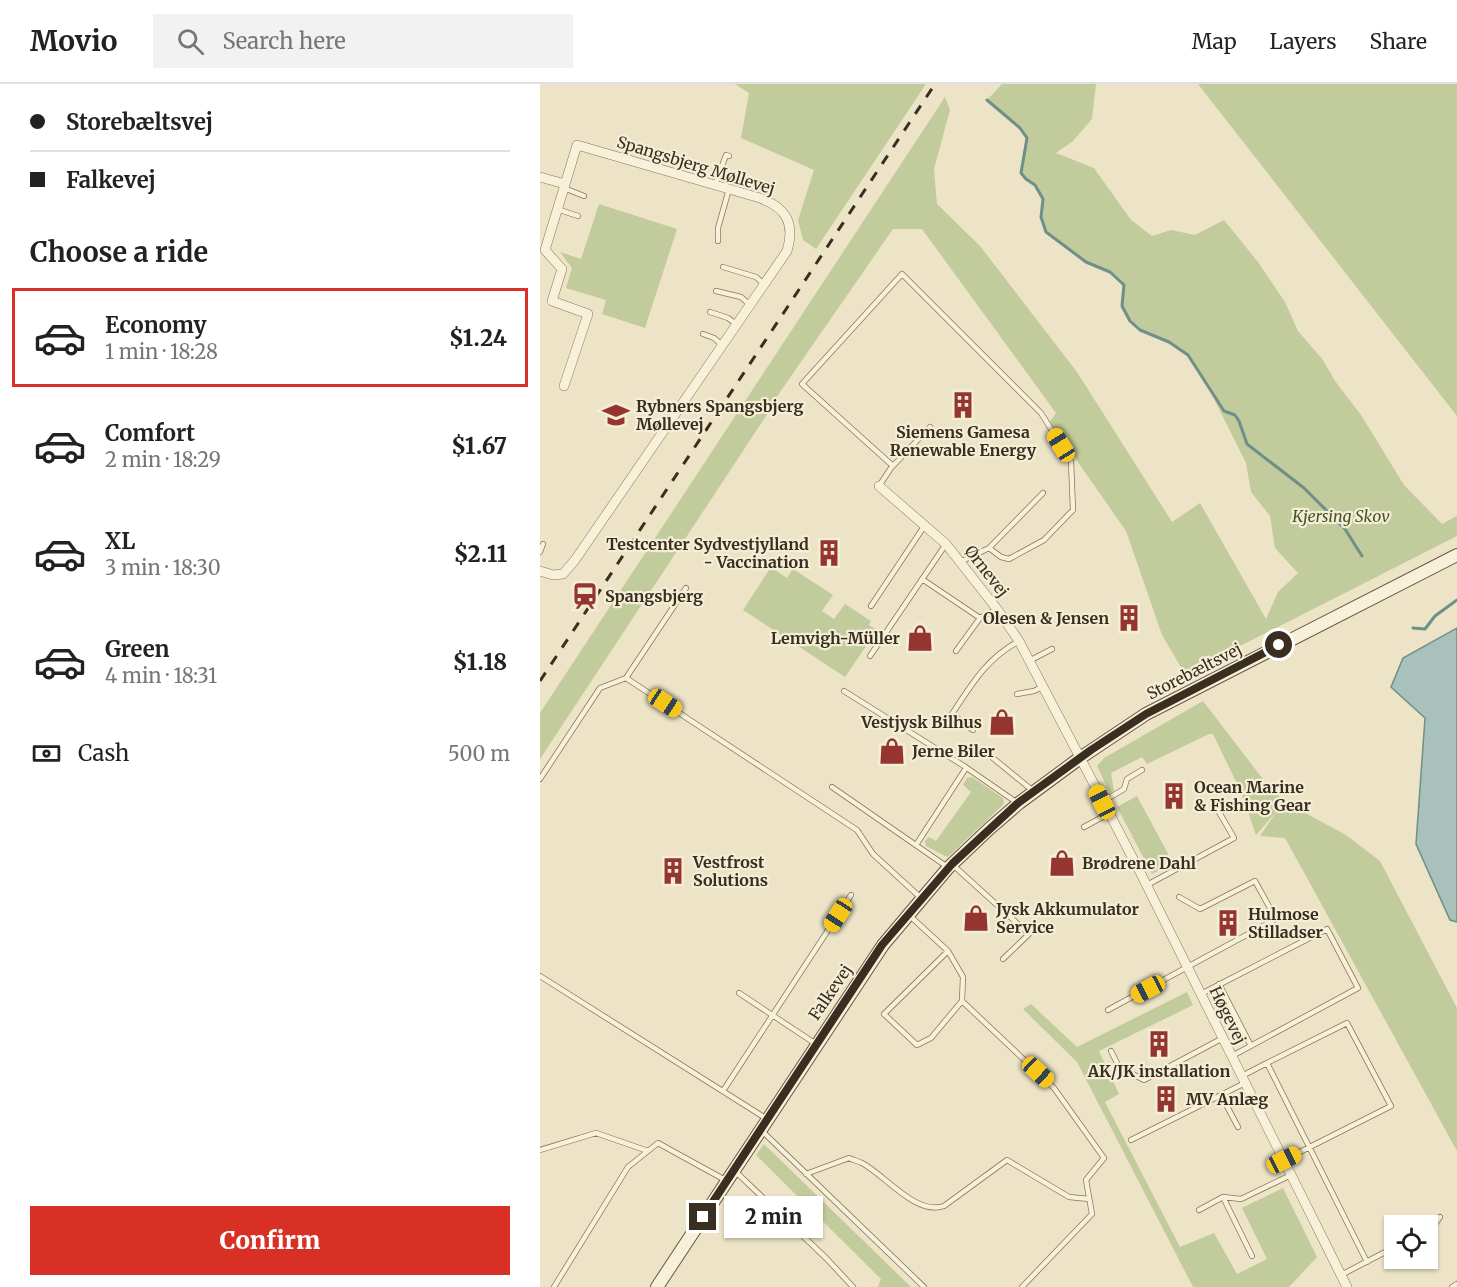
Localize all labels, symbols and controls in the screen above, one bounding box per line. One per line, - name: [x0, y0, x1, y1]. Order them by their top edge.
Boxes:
- search box: [153, 14, 573, 68]
- text: Movio: [30, 23, 117, 59]
- icon: search: [174, 25, 207, 58]
- text: Search here: [222, 27, 346, 55]
- text: Map: [1192, 28, 1237, 55]
- text: Layers: [1270, 28, 1337, 55]
- text: Share: [1370, 28, 1427, 55]
- text: Storebæltsvej: [66, 108, 213, 136]
- street label: Spangsbjerg Møllevej: [614, 131, 778, 199]
- text: Falkevej: [66, 166, 156, 194]
- text: Choose a ride: [30, 235, 208, 269]
- icon: car: [33, 311, 87, 365]
- text: Economy: [105, 311, 206, 339]
- text: $1.24: [449, 324, 507, 352]
- text: 1 min · 18:28: [105, 339, 218, 364]
- building icon: Siemens Gamesa Renewable Energy: [948, 390, 978, 420]
- place label: Rybners Spangsbjerg Møllevej: [636, 396, 803, 434]
- school or university icon: Rybners Spangsbjerg Møllevej: [601, 400, 631, 430]
- icon: car: [33, 419, 87, 473]
- text: Comfort: [105, 419, 195, 447]
- place label: Siemens Gamesa Renewable Energy: [890, 422, 1037, 460]
- car: [1044, 425, 1078, 465]
- text: $1.67: [451, 432, 507, 460]
- text: 2 min · 18:29: [105, 447, 221, 472]
- park label: Kjersing Skov: [1291, 506, 1390, 526]
- icon: car: [33, 527, 87, 581]
- text: XL: [105, 527, 135, 555]
- place label: Testcenter Sydvestjylland - Vaccination: [606, 534, 809, 572]
- building icon: Testcenter Sydvestjylland - Vaccination: [814, 538, 844, 568]
- text: $2.11: [454, 540, 507, 568]
- street label: Ørnevej: [961, 541, 1013, 601]
- text: 3 min · 18:30: [105, 555, 221, 580]
- station icon: Spangsbjerg: [570, 581, 600, 611]
- place label: Spangsbjerg: [605, 586, 703, 606]
- building icon: Olesen & Jensen: [1114, 603, 1144, 633]
- place label: Olesen & Jensen: [983, 608, 1109, 628]
- shop icon: Lemvigh-Müller: [905, 623, 935, 653]
- place label: Lemvigh-Müller: [771, 628, 901, 648]
- route start: [1265, 631, 1292, 658]
- icon: car: [33, 635, 87, 689]
- text: Green: [105, 635, 169, 663]
- street label: Storebæltsvej: [1143, 638, 1245, 704]
- text: $1.18: [453, 648, 507, 676]
- text: 4 min · 18:31: [105, 663, 217, 688]
- car: [645, 686, 685, 720]
- shop icon: Vestjysk Bilhus: [987, 707, 1017, 737]
- place label: Vestjysk Bilhus: [860, 712, 982, 732]
- shop icon: Jerne Biler: [877, 736, 907, 766]
- icon: cash: [30, 737, 63, 770]
- text: Cash: [78, 739, 129, 767]
- text: 500 m: [448, 741, 510, 766]
- place label: Jerne Biler: [911, 741, 996, 761]
- place label: Ocean Marine & Fishing Gear: [1194, 777, 1311, 815]
- building icon: Ocean Marine & Fishing Gear: [1159, 781, 1189, 811]
- car: [1086, 782, 1118, 822]
- shop icon: Brødrene Dahl: [1047, 848, 1077, 878]
- place label: Vestfrost Solutions: [692, 852, 768, 890]
- place label: Brødrene Dahl: [1082, 853, 1196, 873]
- building icon: Vestfrost Solutions: [658, 856, 688, 886]
- car: [821, 895, 855, 935]
- place label: Jysk Akkumulator Service: [995, 899, 1139, 937]
- shop icon: Jysk Akkumulator Service: [961, 903, 991, 933]
- place label: Hulmose Stilladser: [1248, 904, 1324, 942]
- building icon: Hulmose Stilladser: [1213, 908, 1243, 938]
- street label: Falkevej: [804, 960, 856, 1024]
- car: [1128, 973, 1168, 1005]
- street label: Høgevej: [1205, 983, 1251, 1047]
- building icon: AK/JK installation: [1144, 1029, 1174, 1059]
- car: [1019, 1053, 1057, 1091]
- place label: AK/JK installation: [1087, 1061, 1230, 1081]
- building icon: MV Anlæg: [1151, 1084, 1181, 1114]
- place label: MV Anlæg: [1186, 1089, 1268, 1109]
- car: [1264, 1144, 1304, 1176]
- callout: 2 min: [724, 1196, 823, 1238]
- route end: [689, 1203, 716, 1230]
- text: 2 min: [745, 1204, 802, 1229]
- button: Confirm: [30, 1206, 510, 1275]
- map controls: [1384, 1215, 1438, 1269]
- button: locate: [1384, 1215, 1438, 1269]

